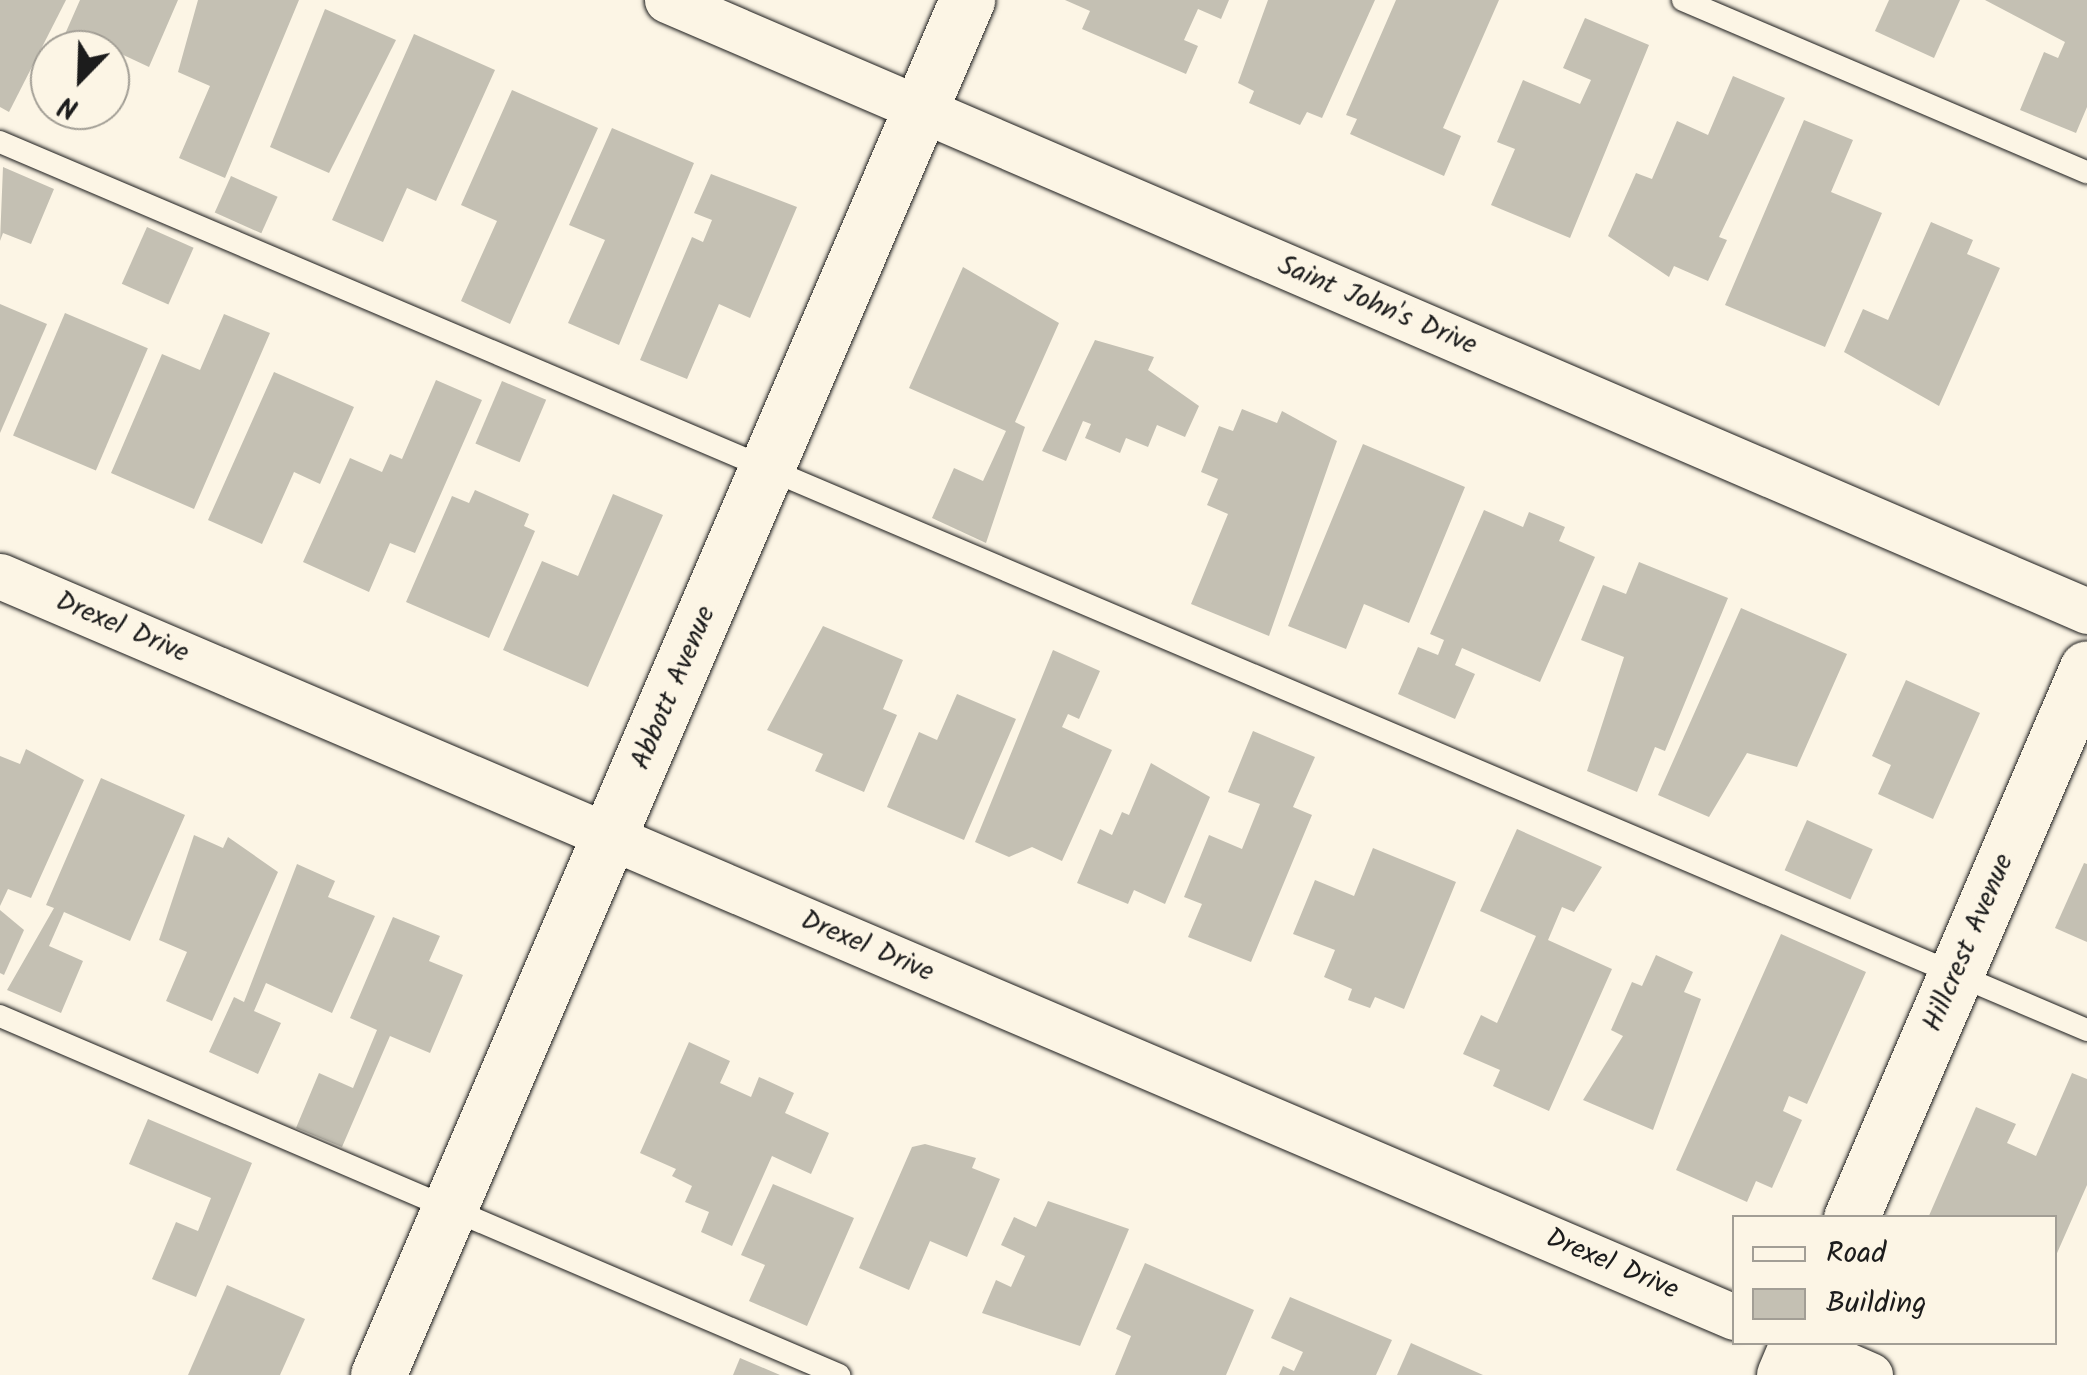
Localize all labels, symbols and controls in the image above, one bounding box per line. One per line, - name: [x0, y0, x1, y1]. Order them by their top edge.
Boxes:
- north arrow: [30, 30, 130, 130]
- text: N: [52, 82, 86, 130]
- street label: Saint John's Drive: [1272, 249, 1482, 363]
- street label: Drexel Drive: [51, 585, 193, 671]
- street label: Abbott Avenue: [624, 601, 724, 775]
- street label: Hillcrest Avenue: [1916, 849, 2022, 1037]
- street label: Drexel Drive: [796, 904, 938, 990]
- legend: [1732, 1215, 2057, 1345]
- street label: Drexel Drive: [1541, 1222, 1683, 1308]
- text: Road: [1826, 1230, 1886, 1278]
- text: Building: [1826, 1280, 1926, 1328]

